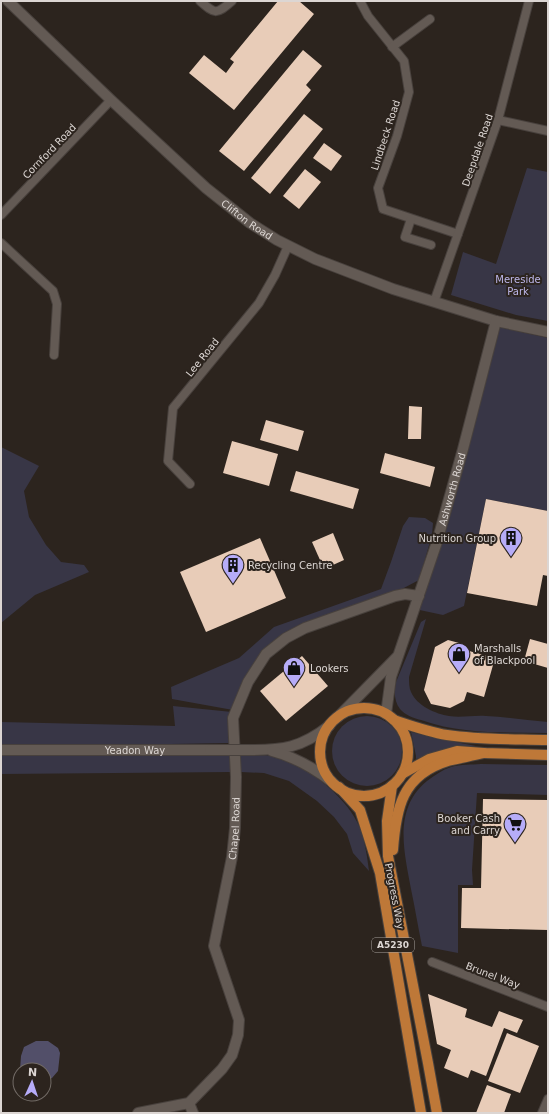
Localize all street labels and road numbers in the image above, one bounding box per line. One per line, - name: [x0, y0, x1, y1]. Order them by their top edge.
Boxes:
- street label: Lindbeck Road: [369, 99, 402, 172]
- street label: Deepdale Road: [460, 112, 495, 188]
- street label: Cornford Road: [21, 122, 78, 181]
- street label: Clifton Road: [219, 197, 274, 242]
- street label: Lee Road: [184, 336, 221, 379]
- street label: Ashworth Road: [437, 451, 468, 527]
- street label: Yeadon Way: [104, 745, 165, 756]
- street label: Chapel Road: [227, 797, 242, 861]
- street label: Progress Way: [383, 862, 406, 930]
- road number: A5230: [372, 938, 414, 952]
- street label: Brunel Way: [464, 960, 521, 991]

